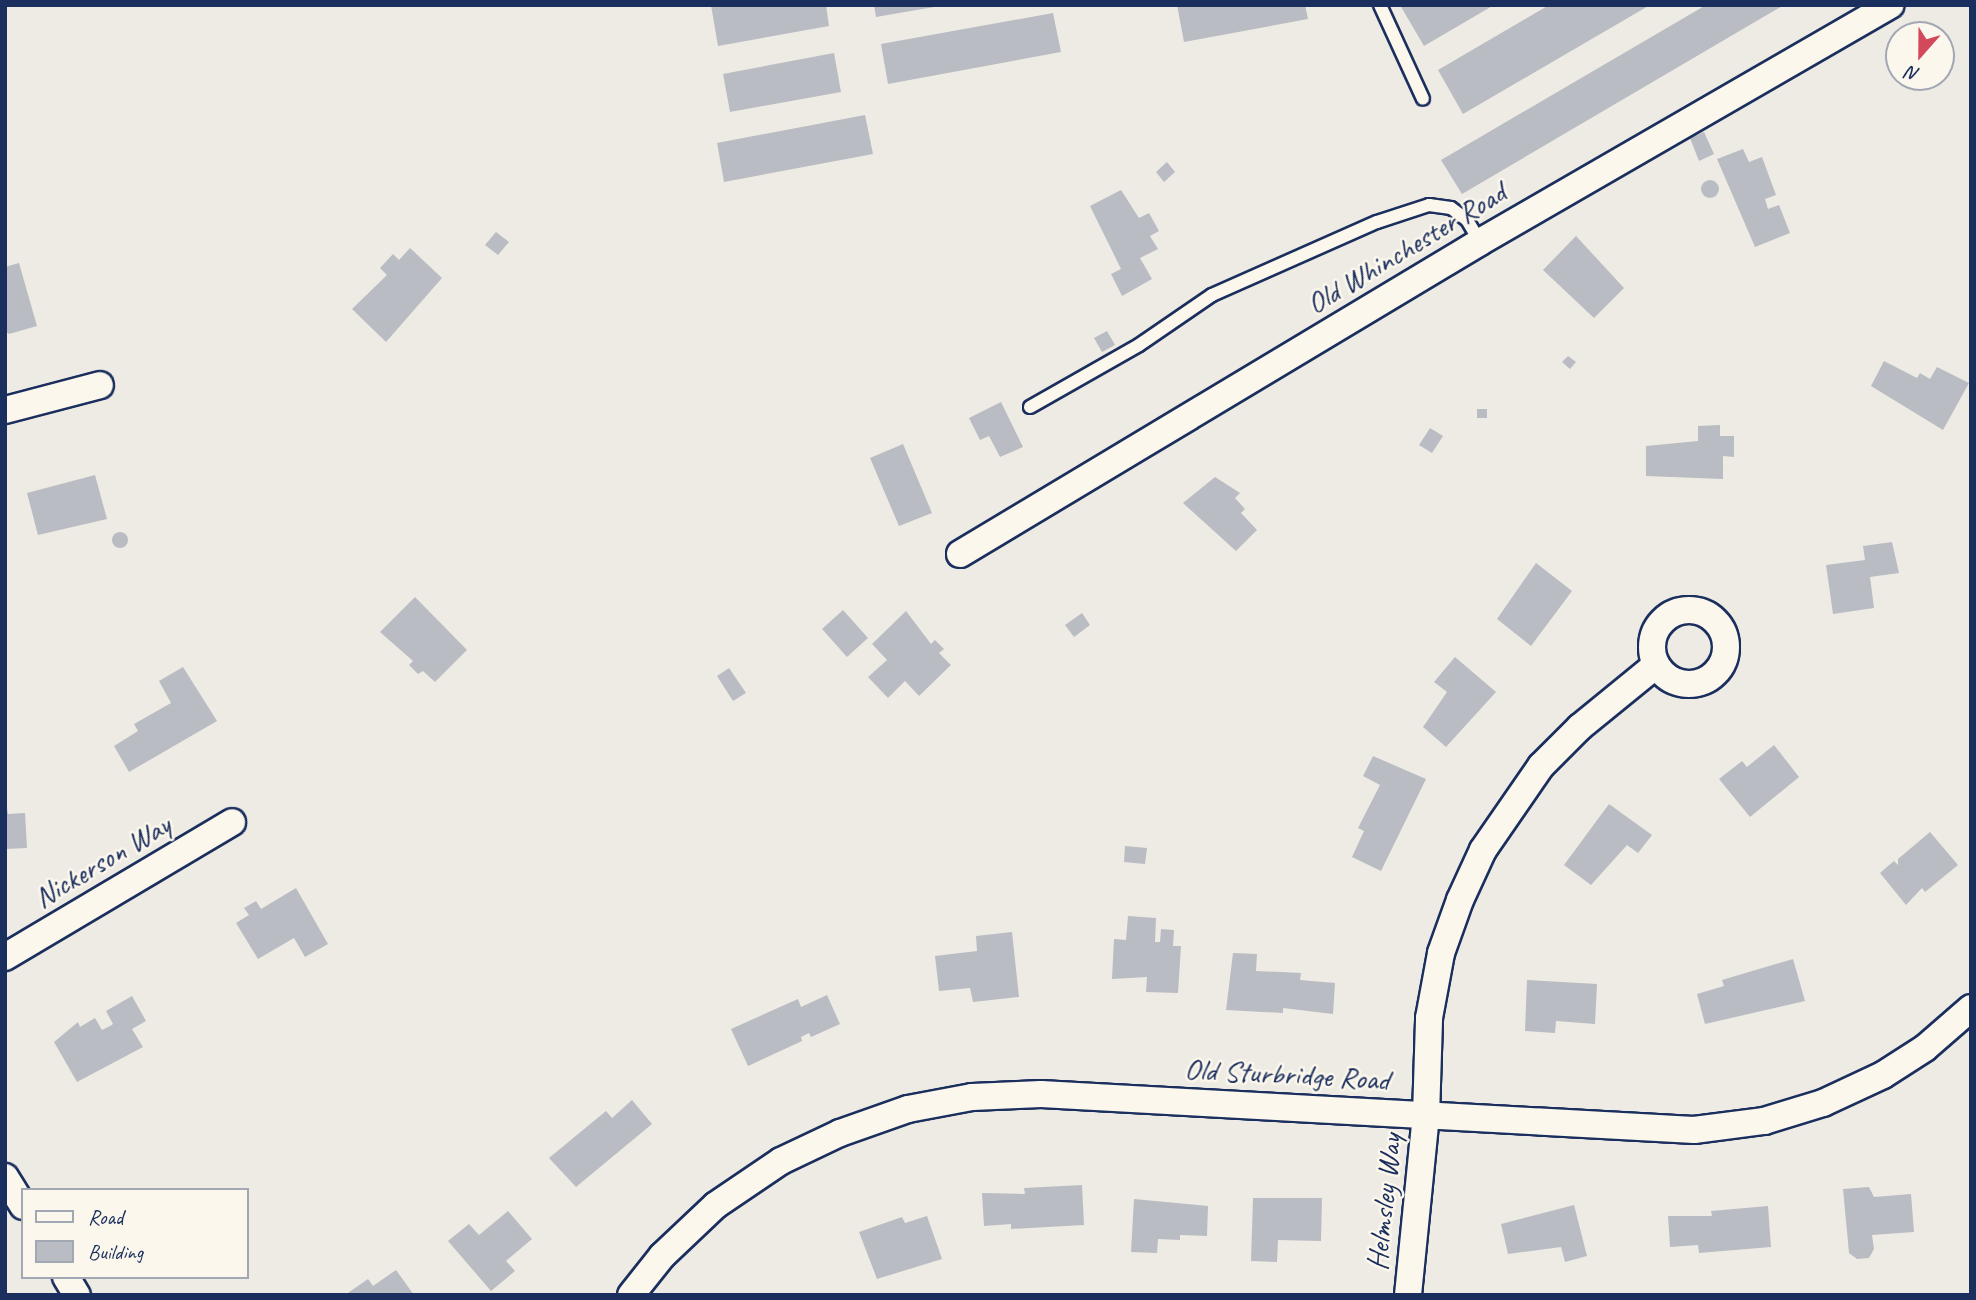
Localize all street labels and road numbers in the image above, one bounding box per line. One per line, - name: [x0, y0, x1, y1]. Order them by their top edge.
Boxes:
- street label: Old Whinchester Road: [1299, 174, 1513, 322]
- street label: Nickerson Way: [27, 806, 177, 916]
- street label: Old Sturbridge Road: [1183, 1051, 1391, 1097]
- street label: Helmsley Way: [1359, 1132, 1409, 1272]

